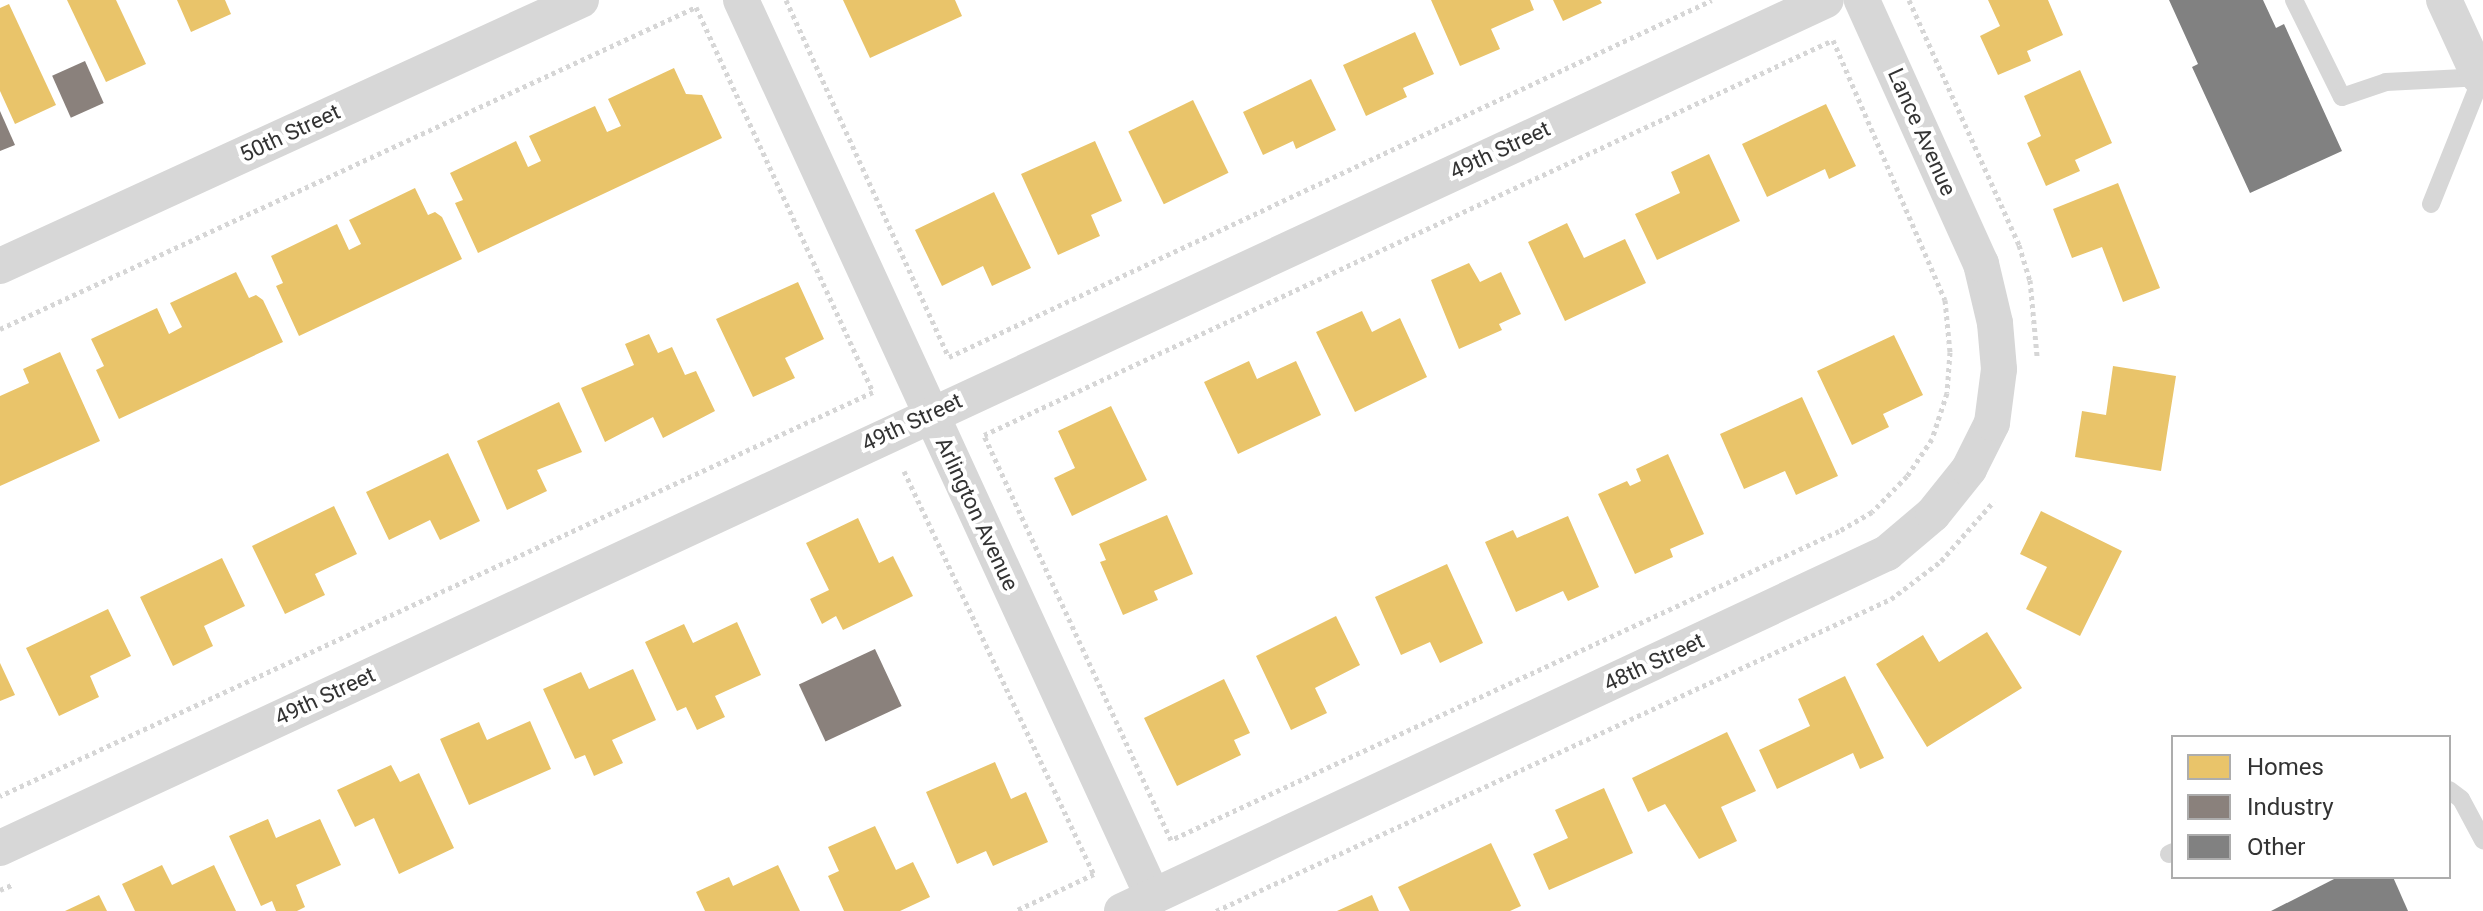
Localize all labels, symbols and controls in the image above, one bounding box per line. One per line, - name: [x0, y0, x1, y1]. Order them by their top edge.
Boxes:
- street label: Lance Avenue: [1882, 64, 1962, 200]
- street label: 50th Street: [236, 98, 344, 168]
- street label: 49th Street: [1446, 115, 1554, 185]
- street label: 49th Street: [858, 387, 966, 457]
- street label: Arlington Avenue: [930, 433, 1024, 595]
- street label: 48th Street: [1600, 627, 1708, 697]
- street label: 49th Street: [271, 661, 379, 731]
- legend: [2171, 735, 2451, 879]
- text: Homes: [2247, 753, 2324, 781]
- text: Industry: [2247, 793, 2333, 821]
- text: Other: [2247, 833, 2305, 861]

